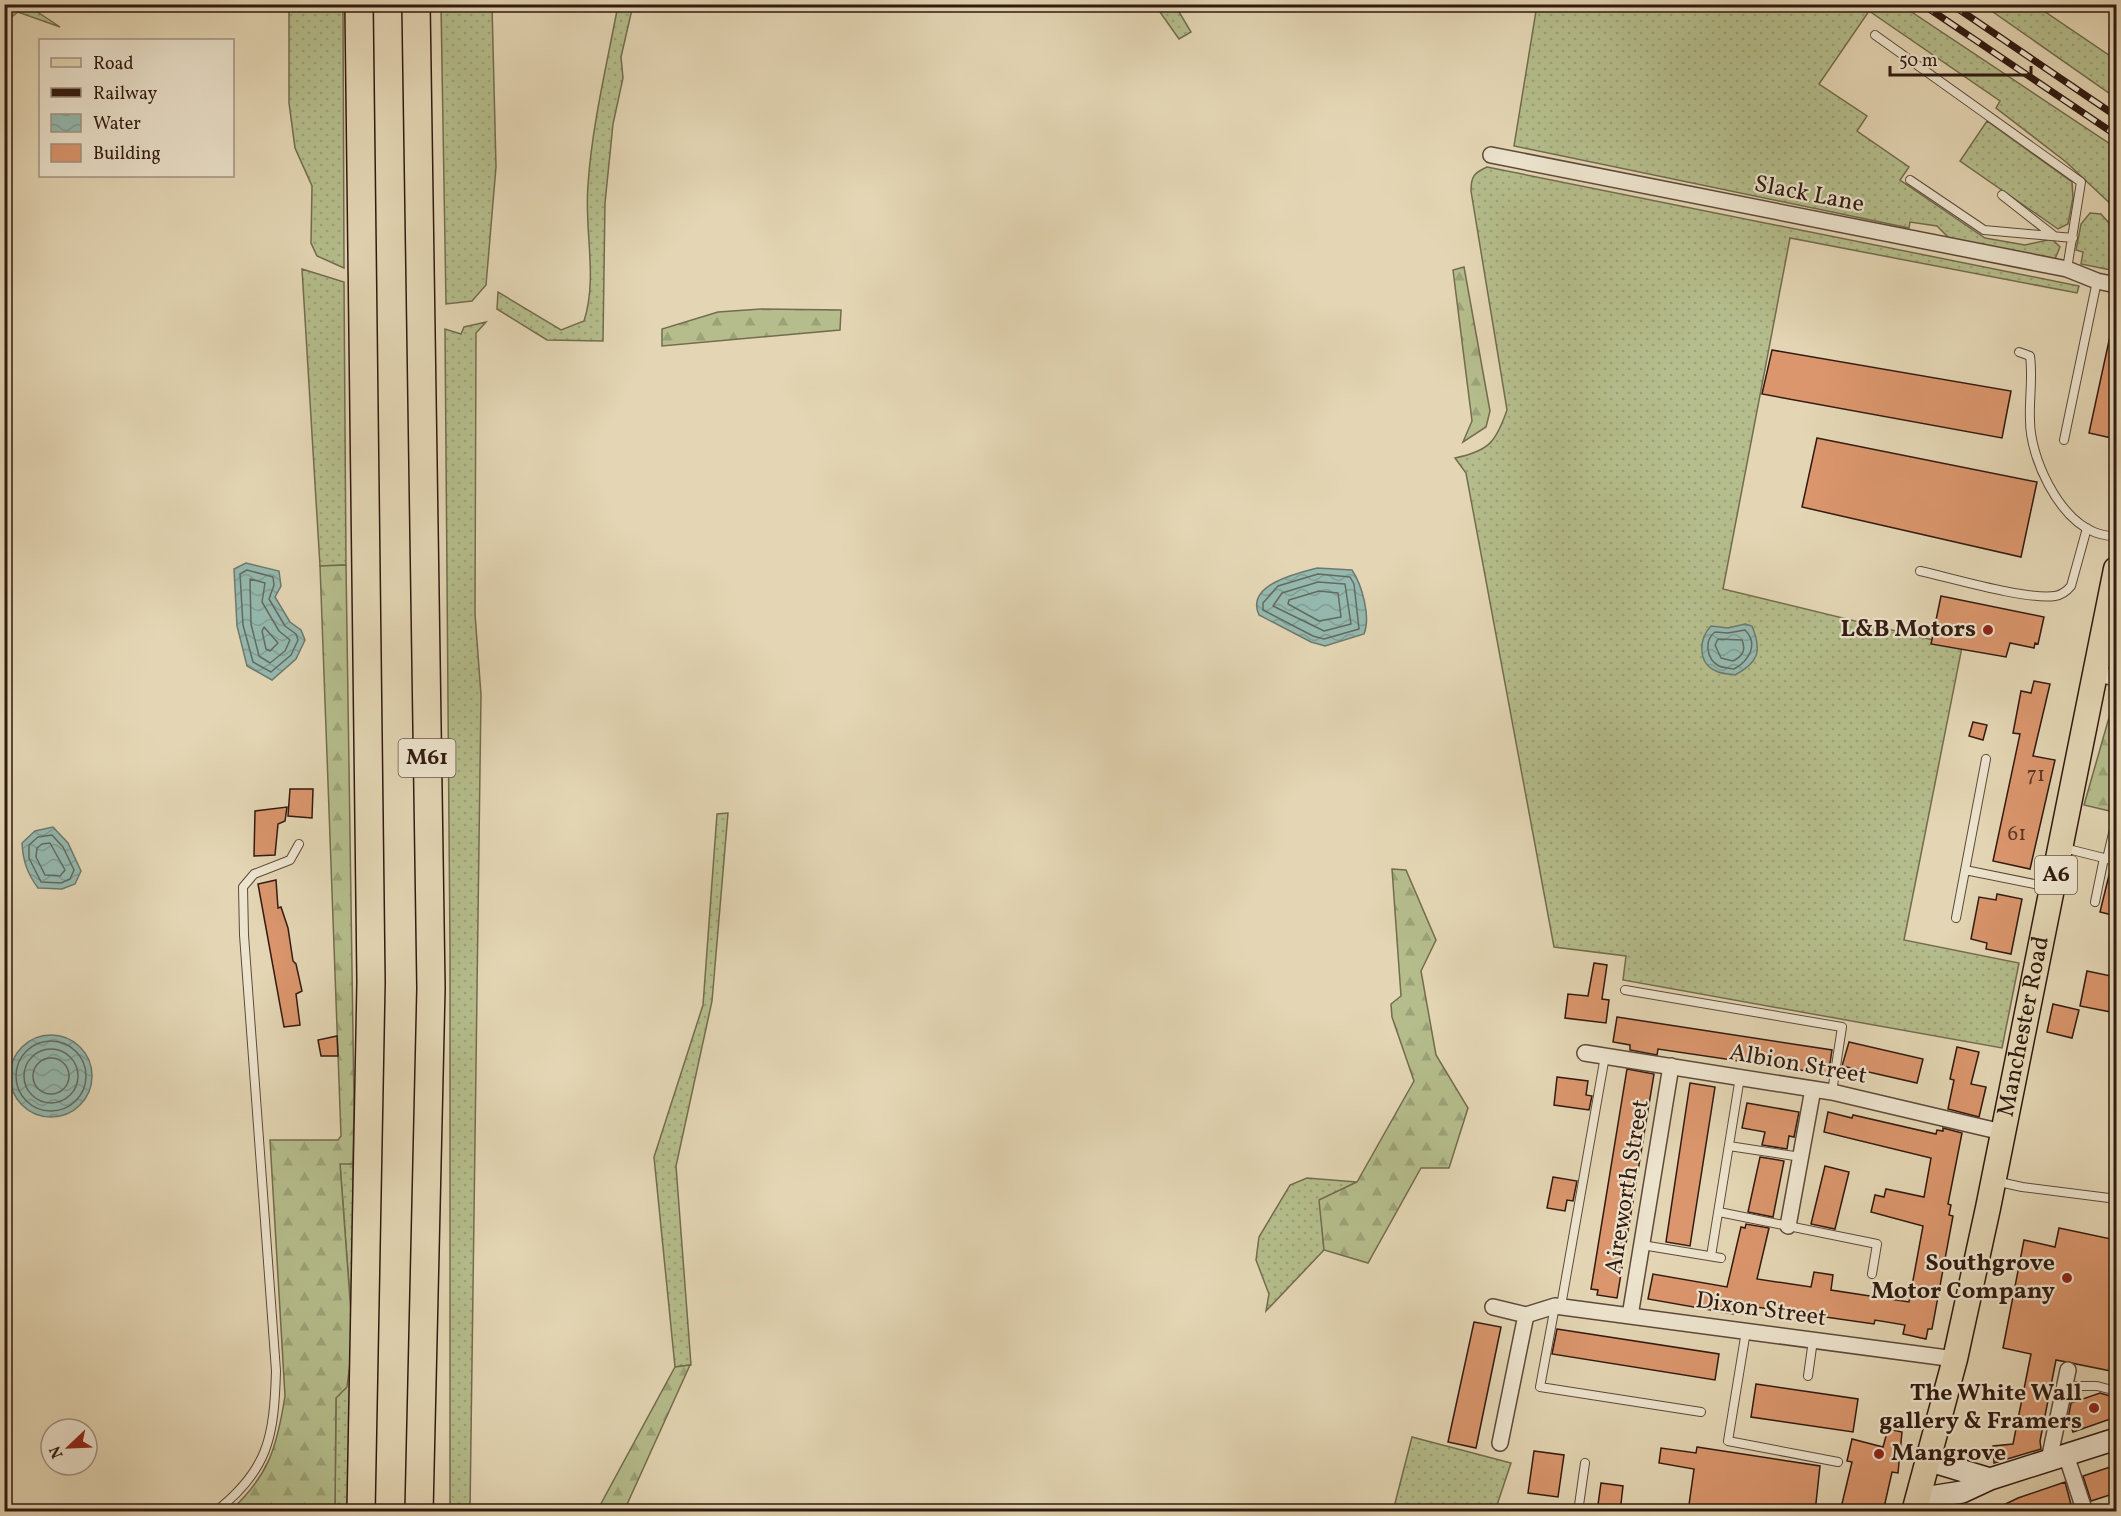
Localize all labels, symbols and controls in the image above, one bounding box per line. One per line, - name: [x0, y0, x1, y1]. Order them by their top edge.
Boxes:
- legend: [39, 39, 234, 177]
- scale bar: [1890, 39, 2031, 77]
- text: 50 m: [1899, 49, 1938, 74]
- text: Road: [93, 52, 134, 77]
- text: Railway: [93, 82, 157, 107]
- text: Water: [93, 112, 141, 137]
- text: Building: [93, 142, 161, 167]
- street label: Slack Lane: [1751, 168, 1867, 222]
- place label: L&B Motors: [1841, 613, 1976, 647]
- marker: L&B Motors: [1981, 623, 1995, 637]
- road number: M61: [398, 739, 456, 777]
- house number: 71: [2027, 761, 2045, 790]
- house number: 61: [2008, 820, 2026, 849]
- road number: A6: [2035, 856, 2077, 894]
- street label: Manchester Road: [1990, 933, 2059, 1120]
- street label: Albion Street: [1726, 1036, 1870, 1094]
- street label: Aireworth Street: [1597, 1097, 1659, 1277]
- place label: Southgrove Motor Company: [1871, 1247, 2056, 1309]
- marker: Southgrove Motor Company: [2060, 1271, 2074, 1285]
- street label: Dixon Street: [1693, 1284, 1829, 1336]
- place label: The White Wall gallery & Framers: [1879, 1377, 2082, 1439]
- marker: The White Wall gallery & Framers: [2087, 1401, 2101, 1415]
- north arrow: [39, 1417, 99, 1477]
- place label: Mangrove: [1891, 1437, 2006, 1471]
- text: N: [44, 1442, 69, 1462]
- marker: Mangrove: [1872, 1447, 1886, 1461]

